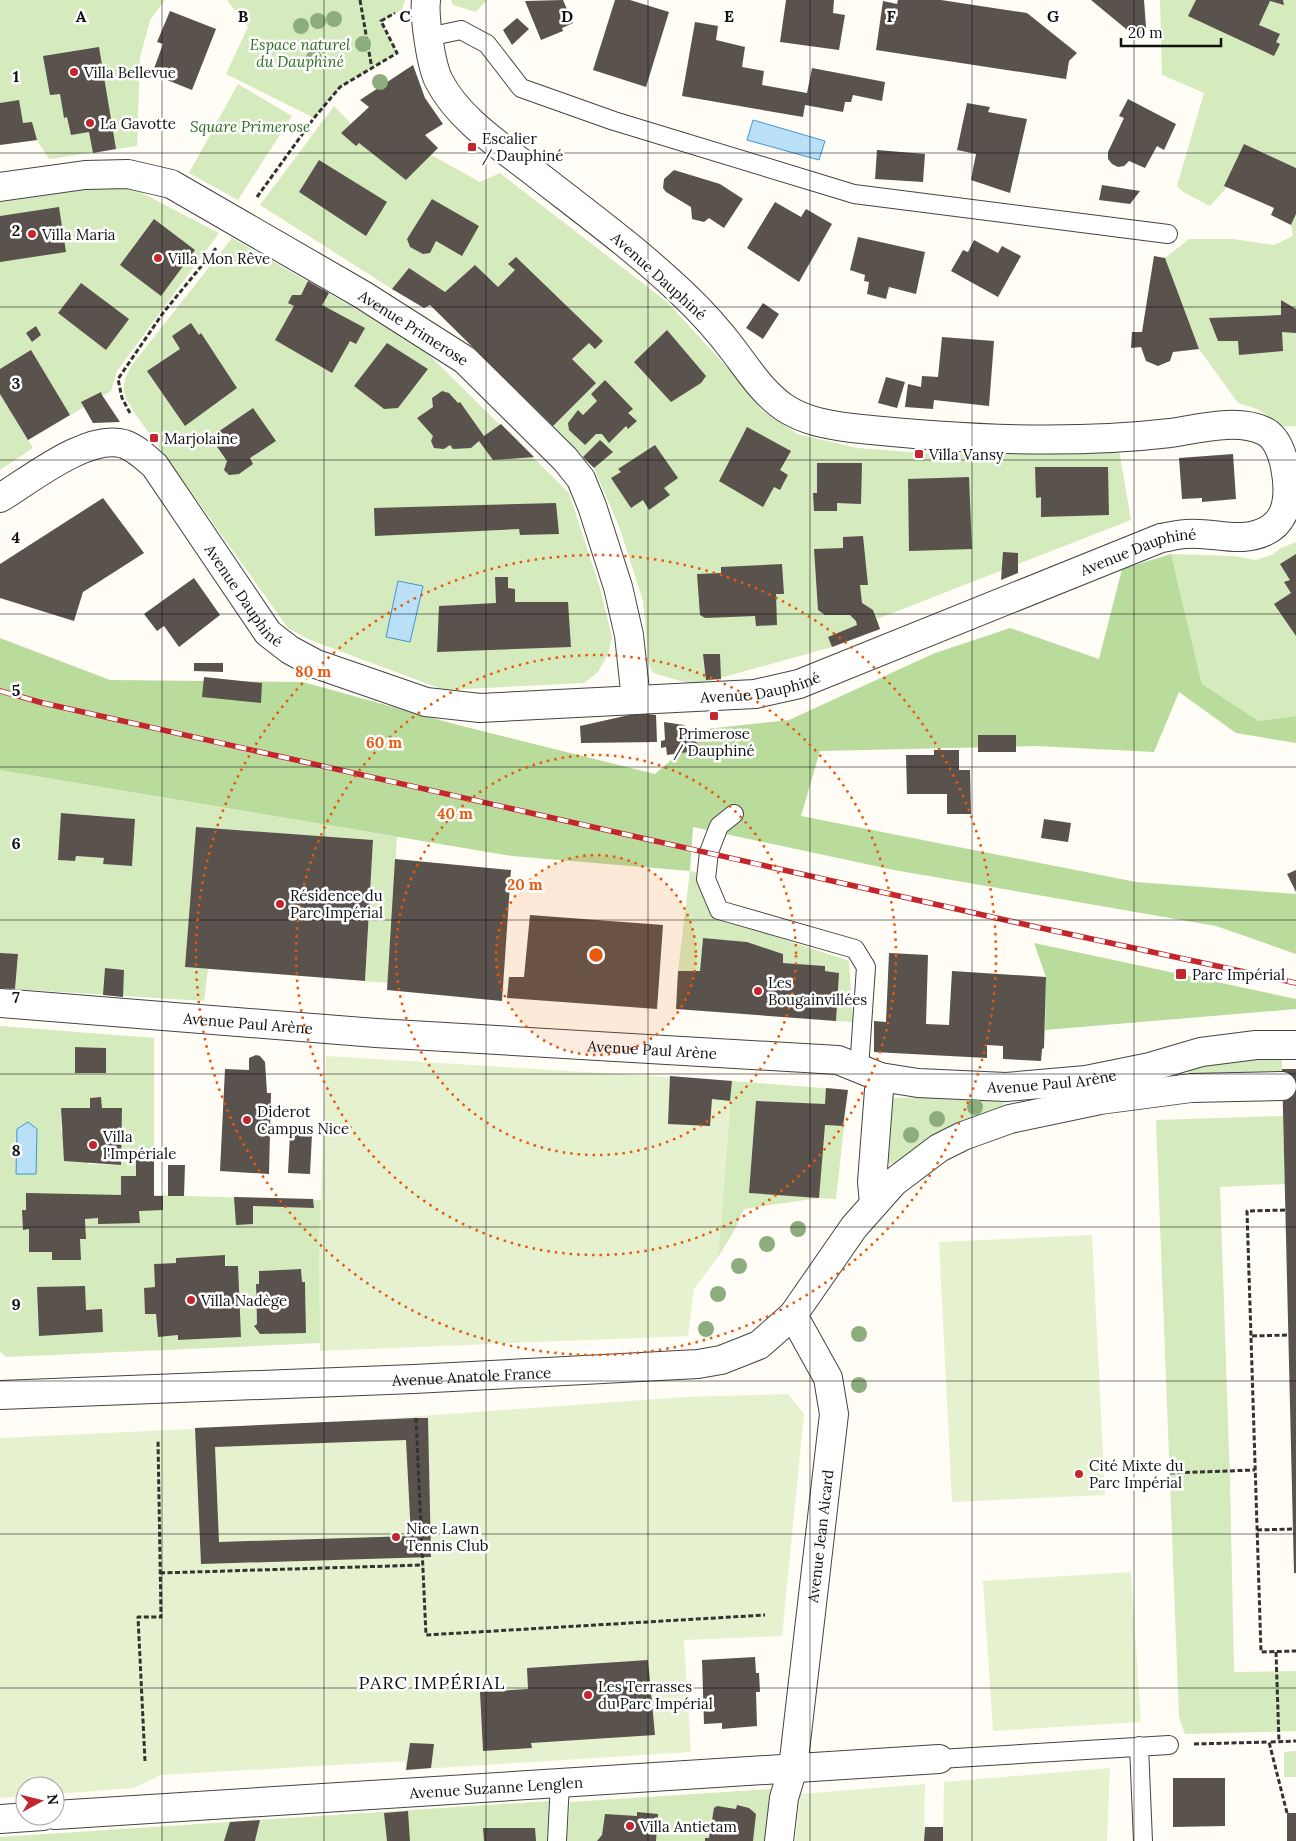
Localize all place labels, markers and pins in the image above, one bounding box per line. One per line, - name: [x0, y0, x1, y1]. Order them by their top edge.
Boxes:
- place label: Villa Bellevue: [83, 63, 176, 82]
- marker: Villa Bellevue: [68, 66, 80, 78]
- place label: La Gavotte: [100, 114, 176, 133]
- marker: La Gavotte: [84, 117, 96, 129]
- place label: Escalier / Dauphiné: [482, 129, 563, 166]
- marker: Escalier / Dauphiné: [466, 141, 478, 153]
- place label: Villa Maria: [41, 225, 116, 244]
- marker: Villa Maria: [26, 228, 38, 240]
- place label: Villa Mon Rêve: [167, 249, 270, 268]
- marker: Villa Mon Rêve: [152, 252, 164, 264]
- place label: Marjolaine: [164, 429, 238, 448]
- marker: Marjolaine: [148, 432, 160, 444]
- place label: Villa Vansy: [928, 445, 1004, 464]
- marker: Villa Vansy: [913, 448, 925, 460]
- marker: Primerose / Dauphiné: [708, 710, 720, 722]
- place label: Primerose / Dauphiné: [673, 724, 755, 761]
- place label: Résidence du Parc Impérial: [290, 886, 383, 922]
- marker: Résidence du Parc Impérial: [274, 898, 286, 910]
- centre of rings: [587, 946, 605, 964]
- place label: Parc Impérial: [1192, 965, 1285, 984]
- marker: Parc Impérial: [1174, 967, 1188, 981]
- place label: Les Bougainvillées: [768, 973, 867, 1009]
- marker: Les Bougainvillées: [752, 985, 764, 997]
- place label: Diderot Campus Nice: [257, 1102, 349, 1138]
- marker: Diderot Campus Nice: [241, 1114, 253, 1126]
- place label: Villa l'Impériale: [102, 1127, 176, 1163]
- marker: Villa l'Impériale: [87, 1139, 99, 1151]
- place label: Villa Nadège: [200, 1291, 287, 1310]
- marker: Villa Nadège: [185, 1294, 197, 1306]
- place label: Cité Mixte du Parc Impérial: [1089, 1456, 1184, 1492]
- marker: Cité Mixte du Parc Impérial: [1073, 1468, 1085, 1480]
- place label: Nice Lawn Tennis Club: [406, 1519, 489, 1555]
- marker: Nice Lawn Tennis Club: [390, 1531, 402, 1543]
- place label: Les Terrasses du Parc Impérial: [598, 1677, 713, 1713]
- marker: Les Terrasses du Parc Impérial: [582, 1689, 594, 1701]
- place label: Villa Antietam: [639, 1817, 737, 1836]
- marker: Villa Antietam: [624, 1820, 636, 1832]

